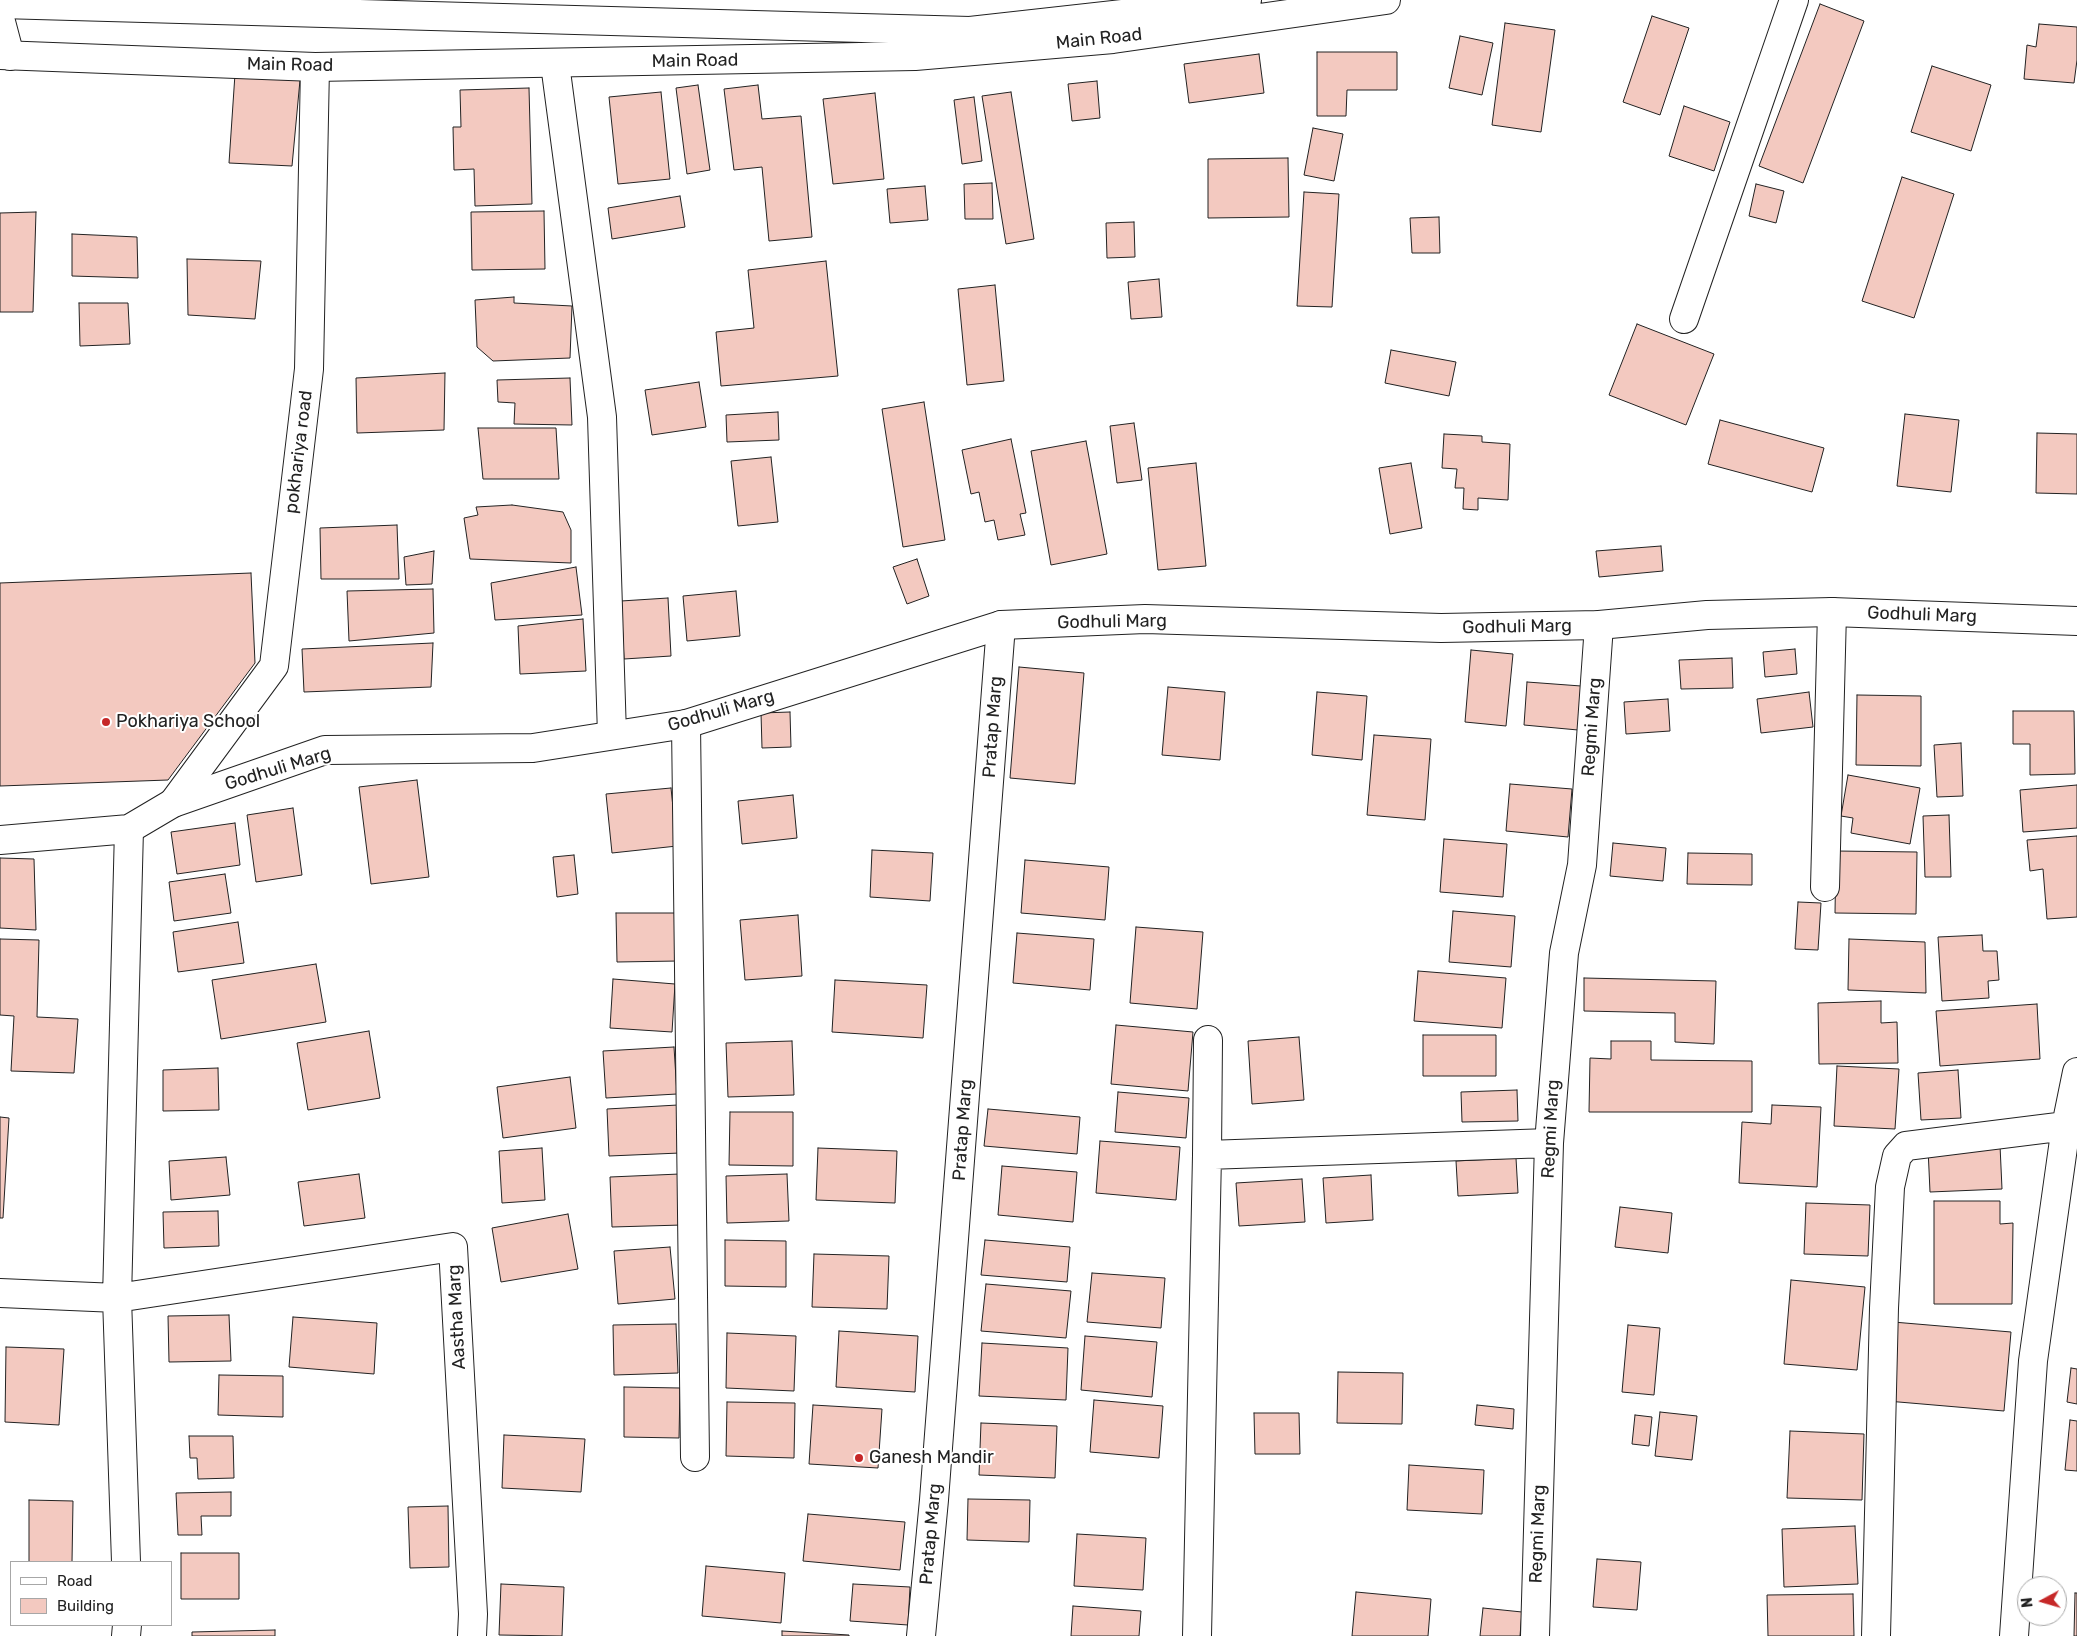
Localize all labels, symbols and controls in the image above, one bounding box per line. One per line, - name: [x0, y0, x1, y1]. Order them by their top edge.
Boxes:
- street label: Main Road: [1055, 24, 1143, 54]
- street label: Main Road: [652, 49, 738, 73]
- street label: Main Road: [247, 53, 333, 77]
- street label: pokhariya road: [281, 389, 317, 515]
- street label: Godhuli Marg: [1867, 602, 1977, 628]
- street label: Godhuli Marg: [1057, 610, 1167, 634]
- street label: Godhuli Marg: [1462, 615, 1572, 639]
- street label: Pratap Marg: [979, 675, 1007, 779]
- street label: Regmi Marg: [1578, 677, 1606, 777]
- street label: Godhuli Marg: [665, 685, 777, 737]
- place label: Pokhariya School: [116, 711, 260, 733]
- marker: Pokhariya School: [100, 716, 112, 728]
- street label: Godhuli Marg: [222, 743, 334, 795]
- street label: Pratap Marg: [949, 1078, 977, 1182]
- street label: Regmi Marg: [1538, 1079, 1564, 1179]
- street label: Aastha Marg: [443, 1264, 471, 1370]
- place label: Ganesh Mandir: [869, 1447, 994, 1469]
- marker: Ganesh Mandir: [853, 1452, 865, 1464]
- street label: Pratap Marg: [916, 1482, 946, 1586]
- street label: Regmi Marg: [1525, 1484, 1551, 1584]
- legend: [10, 1561, 172, 1626]
- text: Road: [57, 1572, 93, 1590]
- north arrow: [2017, 1576, 2067, 1626]
- text: Building: [57, 1597, 114, 1615]
- text: N: [2019, 1597, 2037, 1608]

